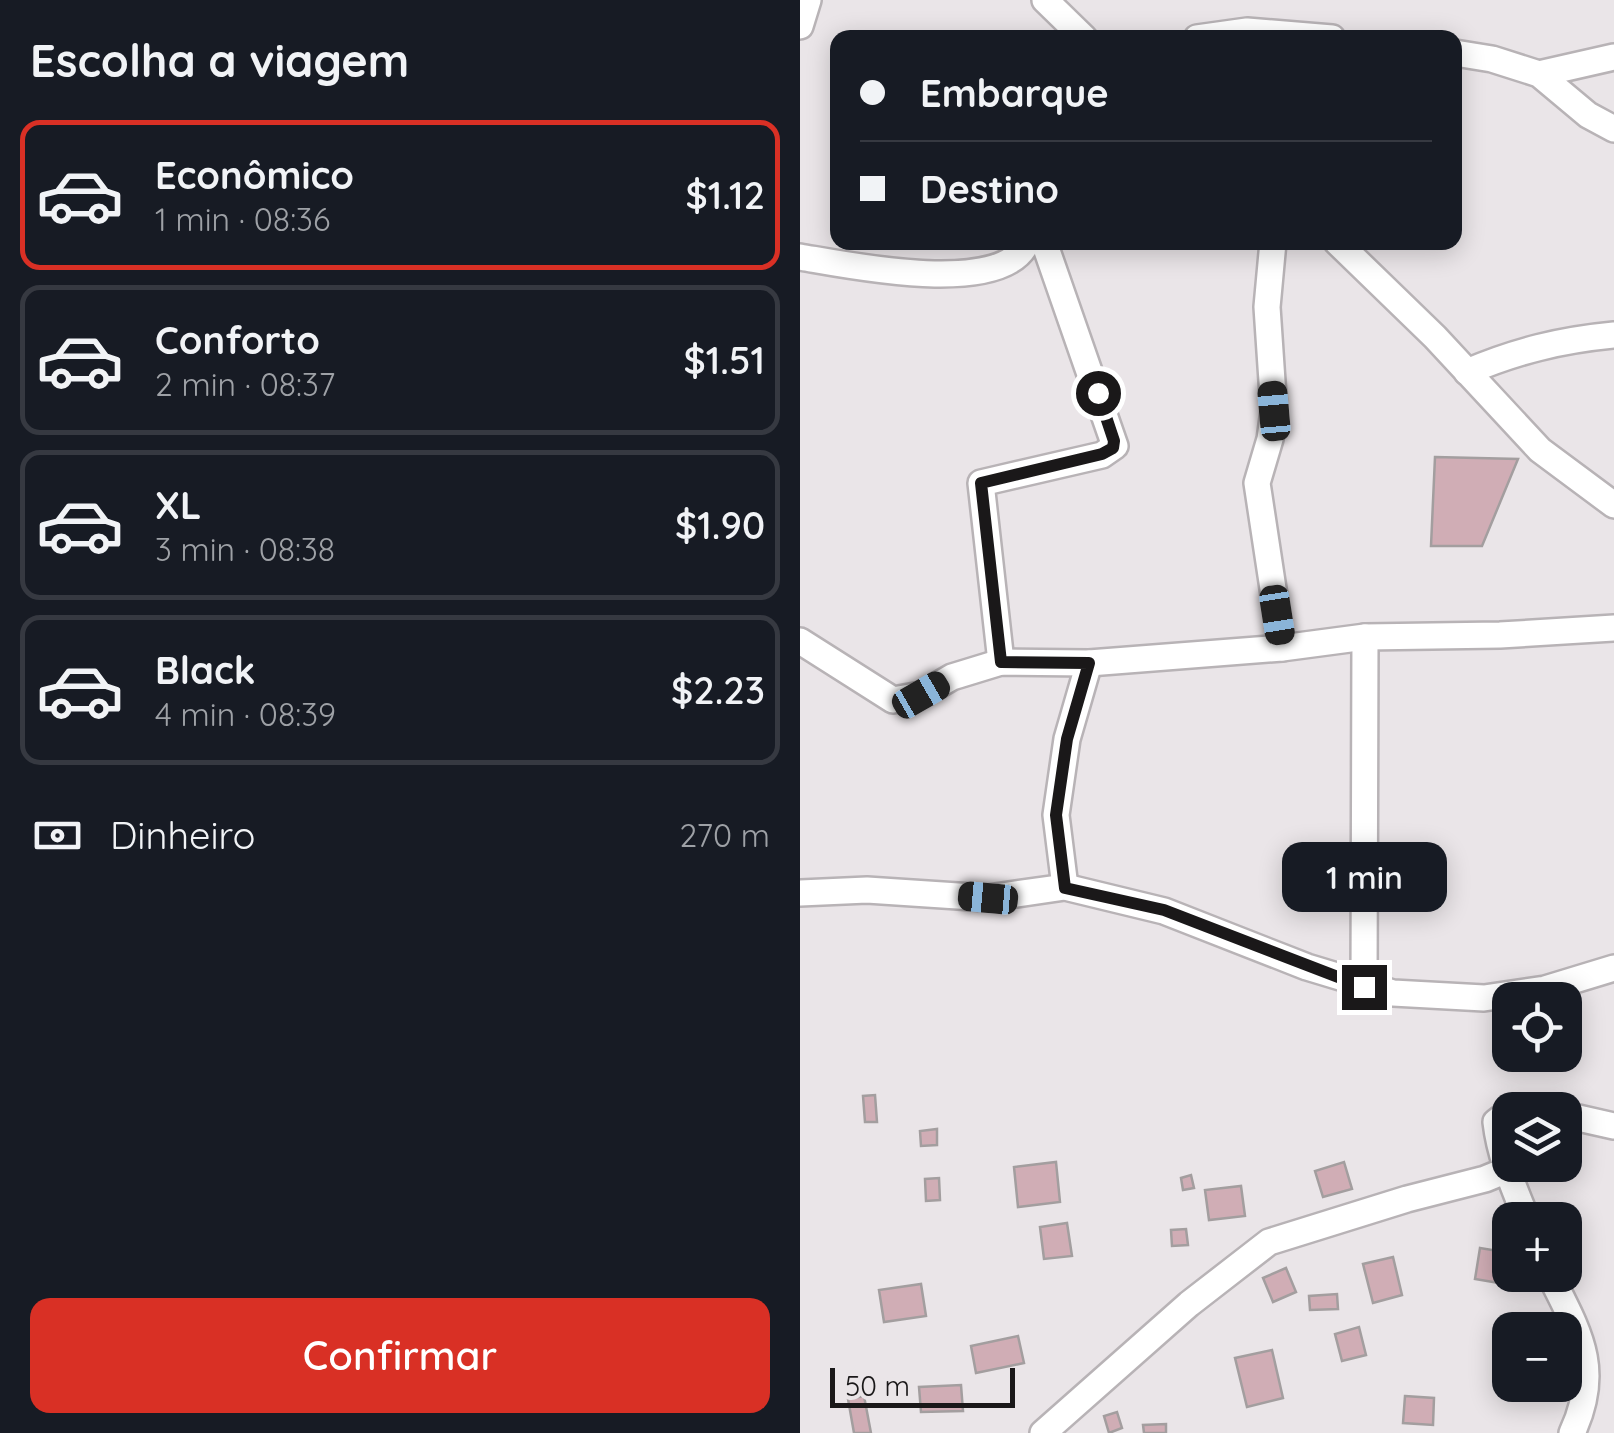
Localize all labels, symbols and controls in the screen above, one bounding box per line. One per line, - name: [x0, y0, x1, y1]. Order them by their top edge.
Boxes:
- text: Escolha a viagem: [30, 32, 409, 88]
- text: Embarque: [920, 69, 1109, 117]
- icon: car: [35, 150, 125, 240]
- text: Econômico: [155, 151, 354, 199]
- text: Destino: [920, 165, 1059, 213]
- text: $1.12: [685, 171, 765, 219]
- text: 1 min · 08:36: [155, 199, 330, 239]
- icon: car: [35, 315, 125, 405]
- text: Conforto: [155, 316, 320, 364]
- text: $1.51: [684, 336, 765, 384]
- text: 2 min · 08:37: [155, 364, 335, 404]
- route start: [1076, 371, 1121, 416]
- car: [1256, 380, 1292, 442]
- icon: car: [35, 480, 125, 570]
- text: XL: [155, 481, 201, 529]
- text: $1.90: [675, 501, 765, 549]
- text: 3 min · 08:38: [155, 529, 335, 569]
- car: [1257, 583, 1297, 647]
- icon: car: [35, 645, 125, 735]
- text: Black: [155, 646, 255, 694]
- text: $2.23: [671, 666, 765, 714]
- car: [888, 667, 954, 723]
- text: 4 min · 08:39: [155, 694, 336, 734]
- icon: cash: [30, 808, 85, 863]
- text: Dinheiro: [110, 811, 255, 859]
- text: 270 m: [679, 815, 770, 855]
- callout: 1 min: [1282, 842, 1446, 912]
- text: 1 min: [1326, 857, 1403, 897]
- car: [957, 880, 1019, 916]
- route end: [1342, 965, 1387, 1010]
- map controls: [1492, 982, 1582, 1402]
- button: locate: [1492, 982, 1582, 1072]
- button: layers: [1492, 1092, 1582, 1182]
- button: +: [1492, 1202, 1582, 1292]
- button: Confirmar: [30, 1298, 770, 1413]
- button: −: [1492, 1312, 1582, 1402]
- scale bar: [830, 1363, 1015, 1408]
- text: 50 m: [845, 1368, 910, 1403]

